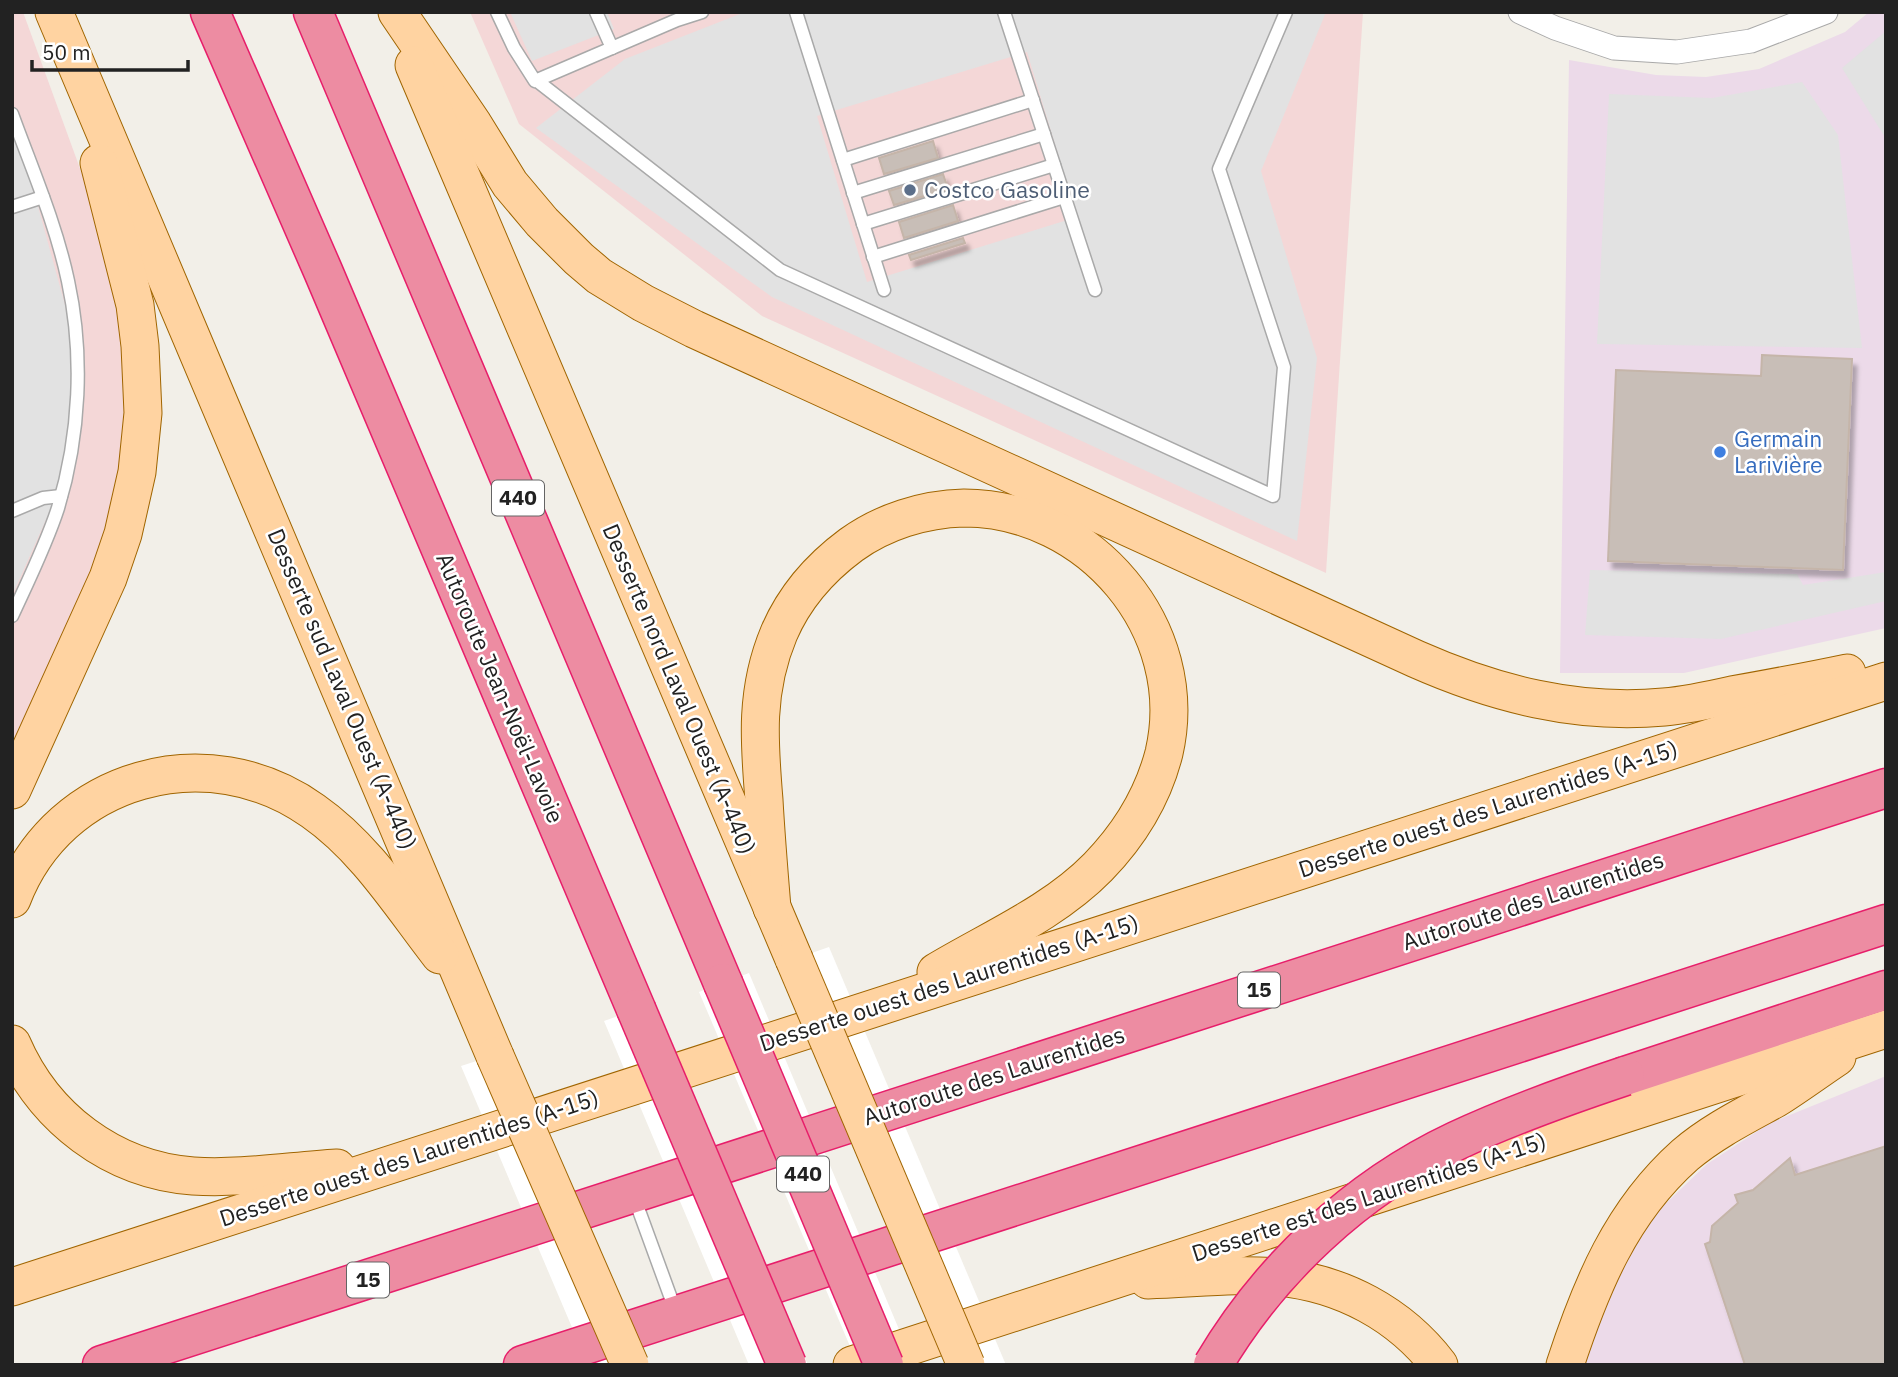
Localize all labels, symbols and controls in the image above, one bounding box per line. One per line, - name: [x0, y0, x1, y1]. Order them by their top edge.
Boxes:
- scale bar: [32, 28, 187, 72]
- text: 50 m: [42, 38, 91, 66]
- place label: Costco Gasoline: [924, 174, 1090, 204]
- marker: Costco Gasoline: [902, 182, 918, 198]
- place label: Germain Larivière: [1734, 423, 1823, 479]
- marker: Germain Larivière: [1712, 444, 1728, 460]
- road number: 440: [492, 480, 544, 516]
- street label: Desserte nord Laval Ouest (A-440): [597, 519, 763, 858]
- street label: Desserte sud Laval Ouest (A-440): [262, 523, 424, 854]
- street label: Autoroute Jean-Noël-Lavoie: [430, 548, 572, 827]
- street label: Desserte ouest des Laurentides (A-15): [1294, 732, 1681, 884]
- street label: Autoroute des Laurentides: [1398, 844, 1667, 957]
- street label: Desserte ouest des Laurentides (A-15): [755, 906, 1142, 1058]
- road number: 15: [1238, 972, 1280, 1007]
- street label: Autoroute des Laurentides: [859, 1019, 1128, 1132]
- street label: Desserte ouest des Laurentides (A-15): [215, 1081, 602, 1233]
- street label: Desserte est des Laurentides (A-15): [1188, 1124, 1550, 1268]
- road number: 440: [777, 1156, 829, 1192]
- road number: 15: [347, 1262, 389, 1298]

